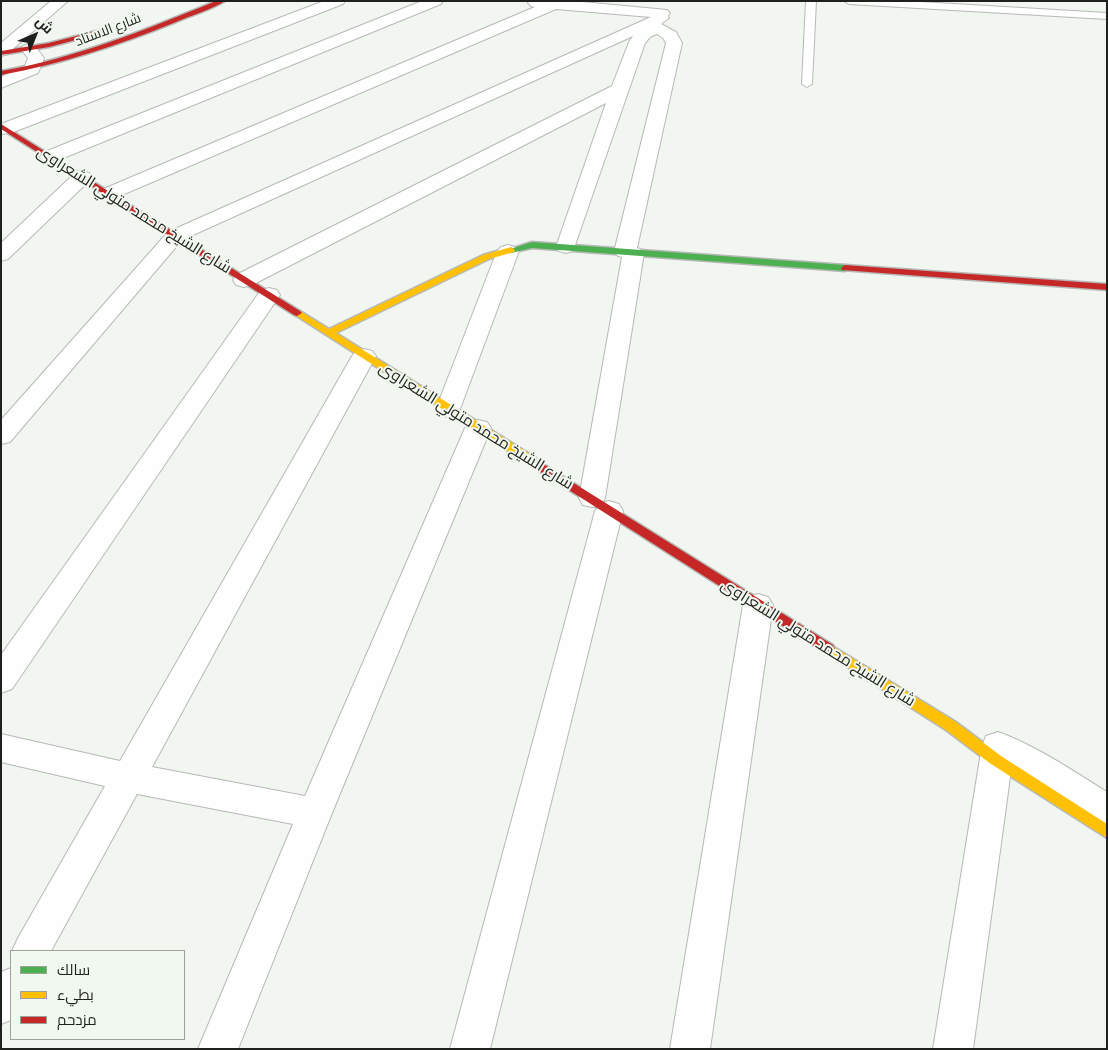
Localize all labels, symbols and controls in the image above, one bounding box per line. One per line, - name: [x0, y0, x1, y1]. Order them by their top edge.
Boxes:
- north arrow: [10, 10, 60, 60]
- street label: شارع الاستاد: [73, 10, 143, 50]
- text: ش: [32, 11, 59, 38]
- street label: شارع الشيخ محمد متولي الشعراوى: [33, 142, 235, 278]
- street label: شارع الشيخ محمد متولي الشعراوى: [375, 358, 577, 494]
- street label: شارع الشيخ محمد متولي الشعراوى: [717, 575, 919, 711]
- legend: [10, 950, 185, 1040]
- text: سالك: [57, 957, 90, 980]
- text: بطيء: [57, 982, 94, 1005]
- text: مزدحم: [57, 1007, 97, 1030]

